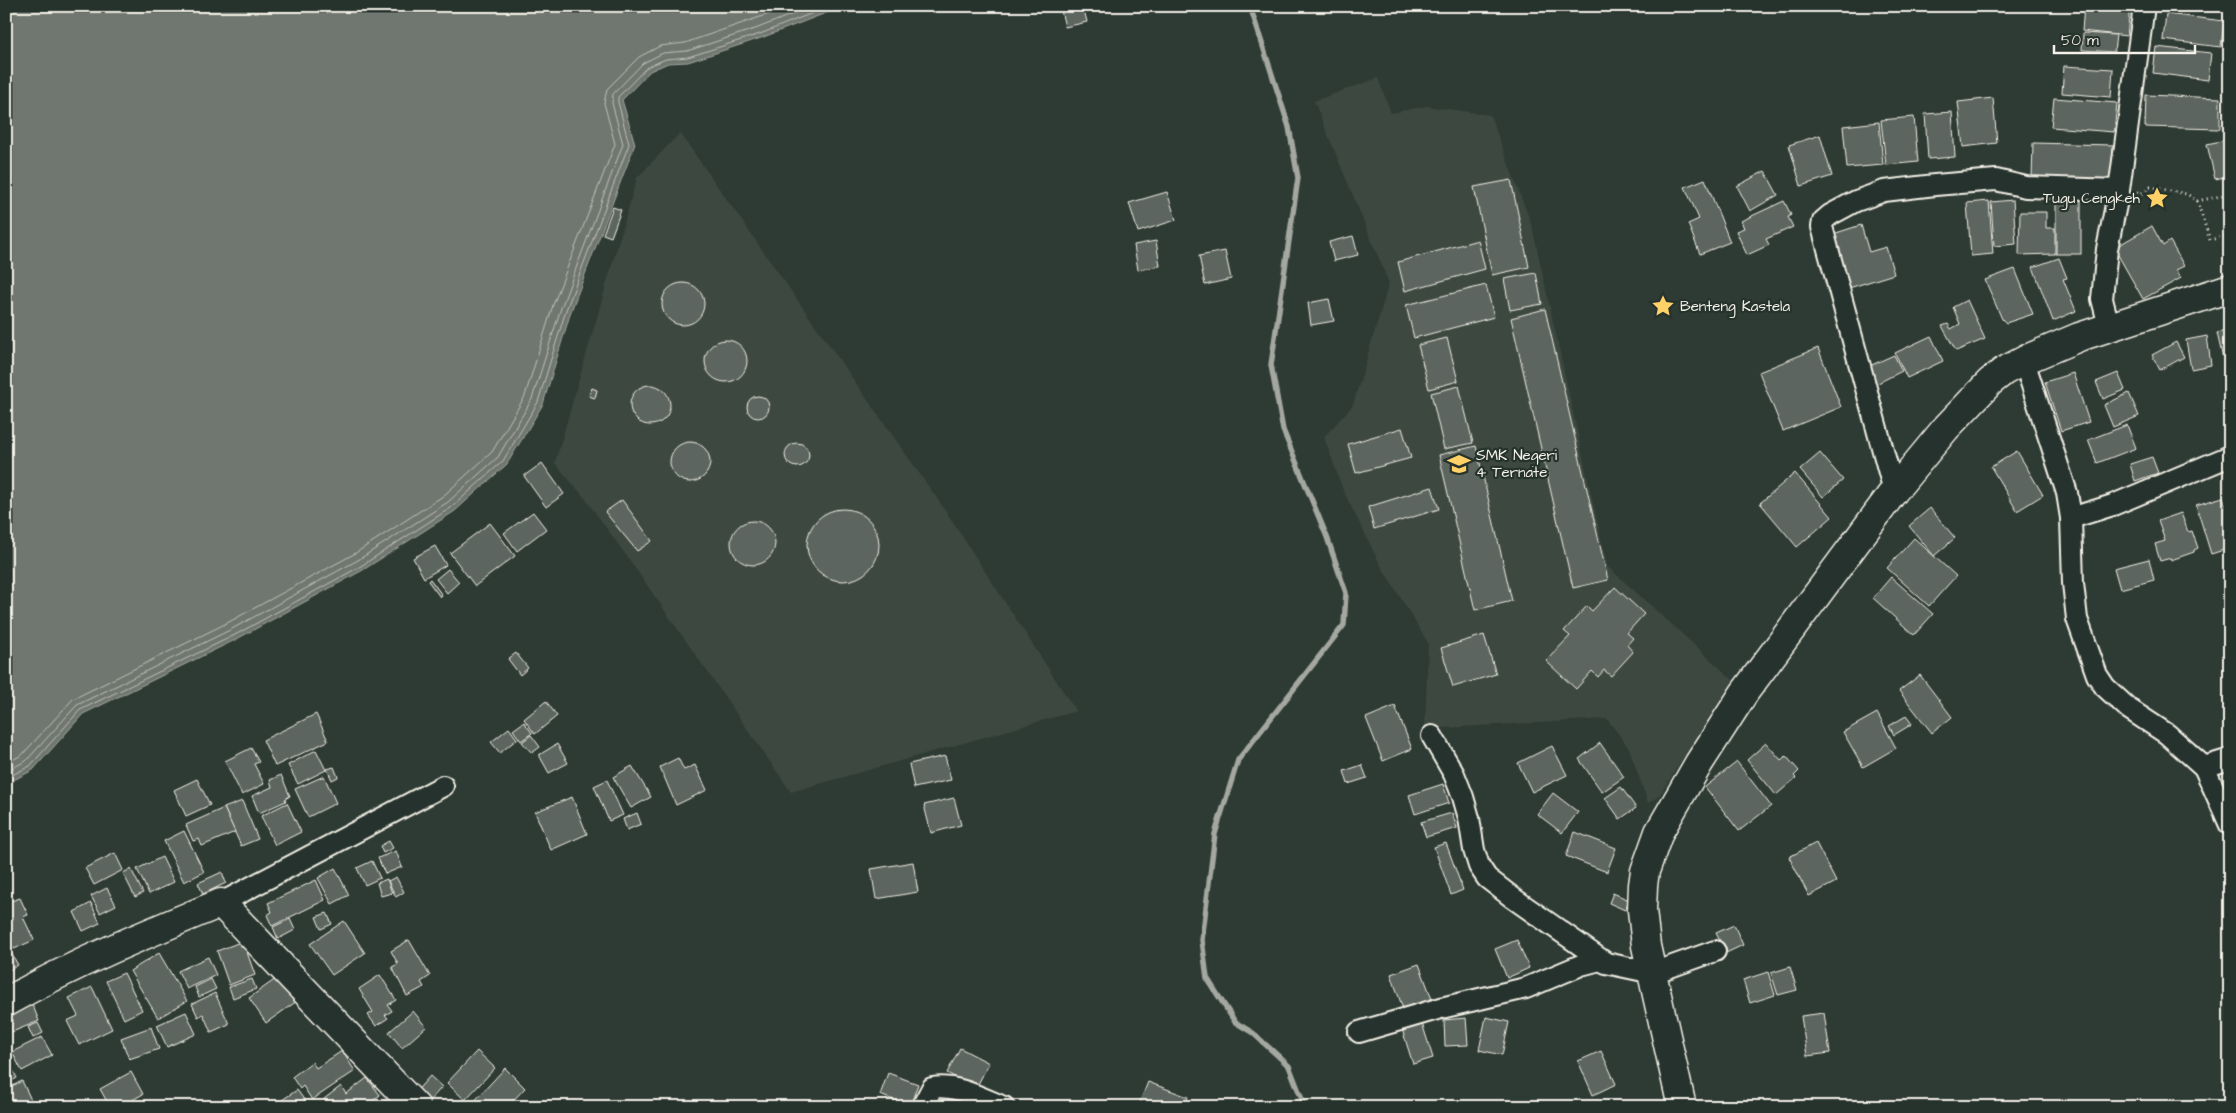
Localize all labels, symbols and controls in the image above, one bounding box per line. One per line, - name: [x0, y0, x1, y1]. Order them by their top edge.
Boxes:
- scale bar: [2054, 22, 2195, 54]
- text: 50 m: [2061, 30, 2099, 51]
- place icon: Tugu Cengkeh: [2144, 185, 2170, 211]
- place label: Tugu Cengkeh: [2043, 188, 2141, 210]
- place icon: Benteng Kastela: [1650, 293, 1676, 319]
- place label: Benteng Kastela: [1680, 296, 1790, 318]
- place label: SMK Negeri 4 Ternate: [1476, 445, 1558, 483]
- school or university icon: SMK Negeri 4 Ternate: [1446, 451, 1472, 477]

